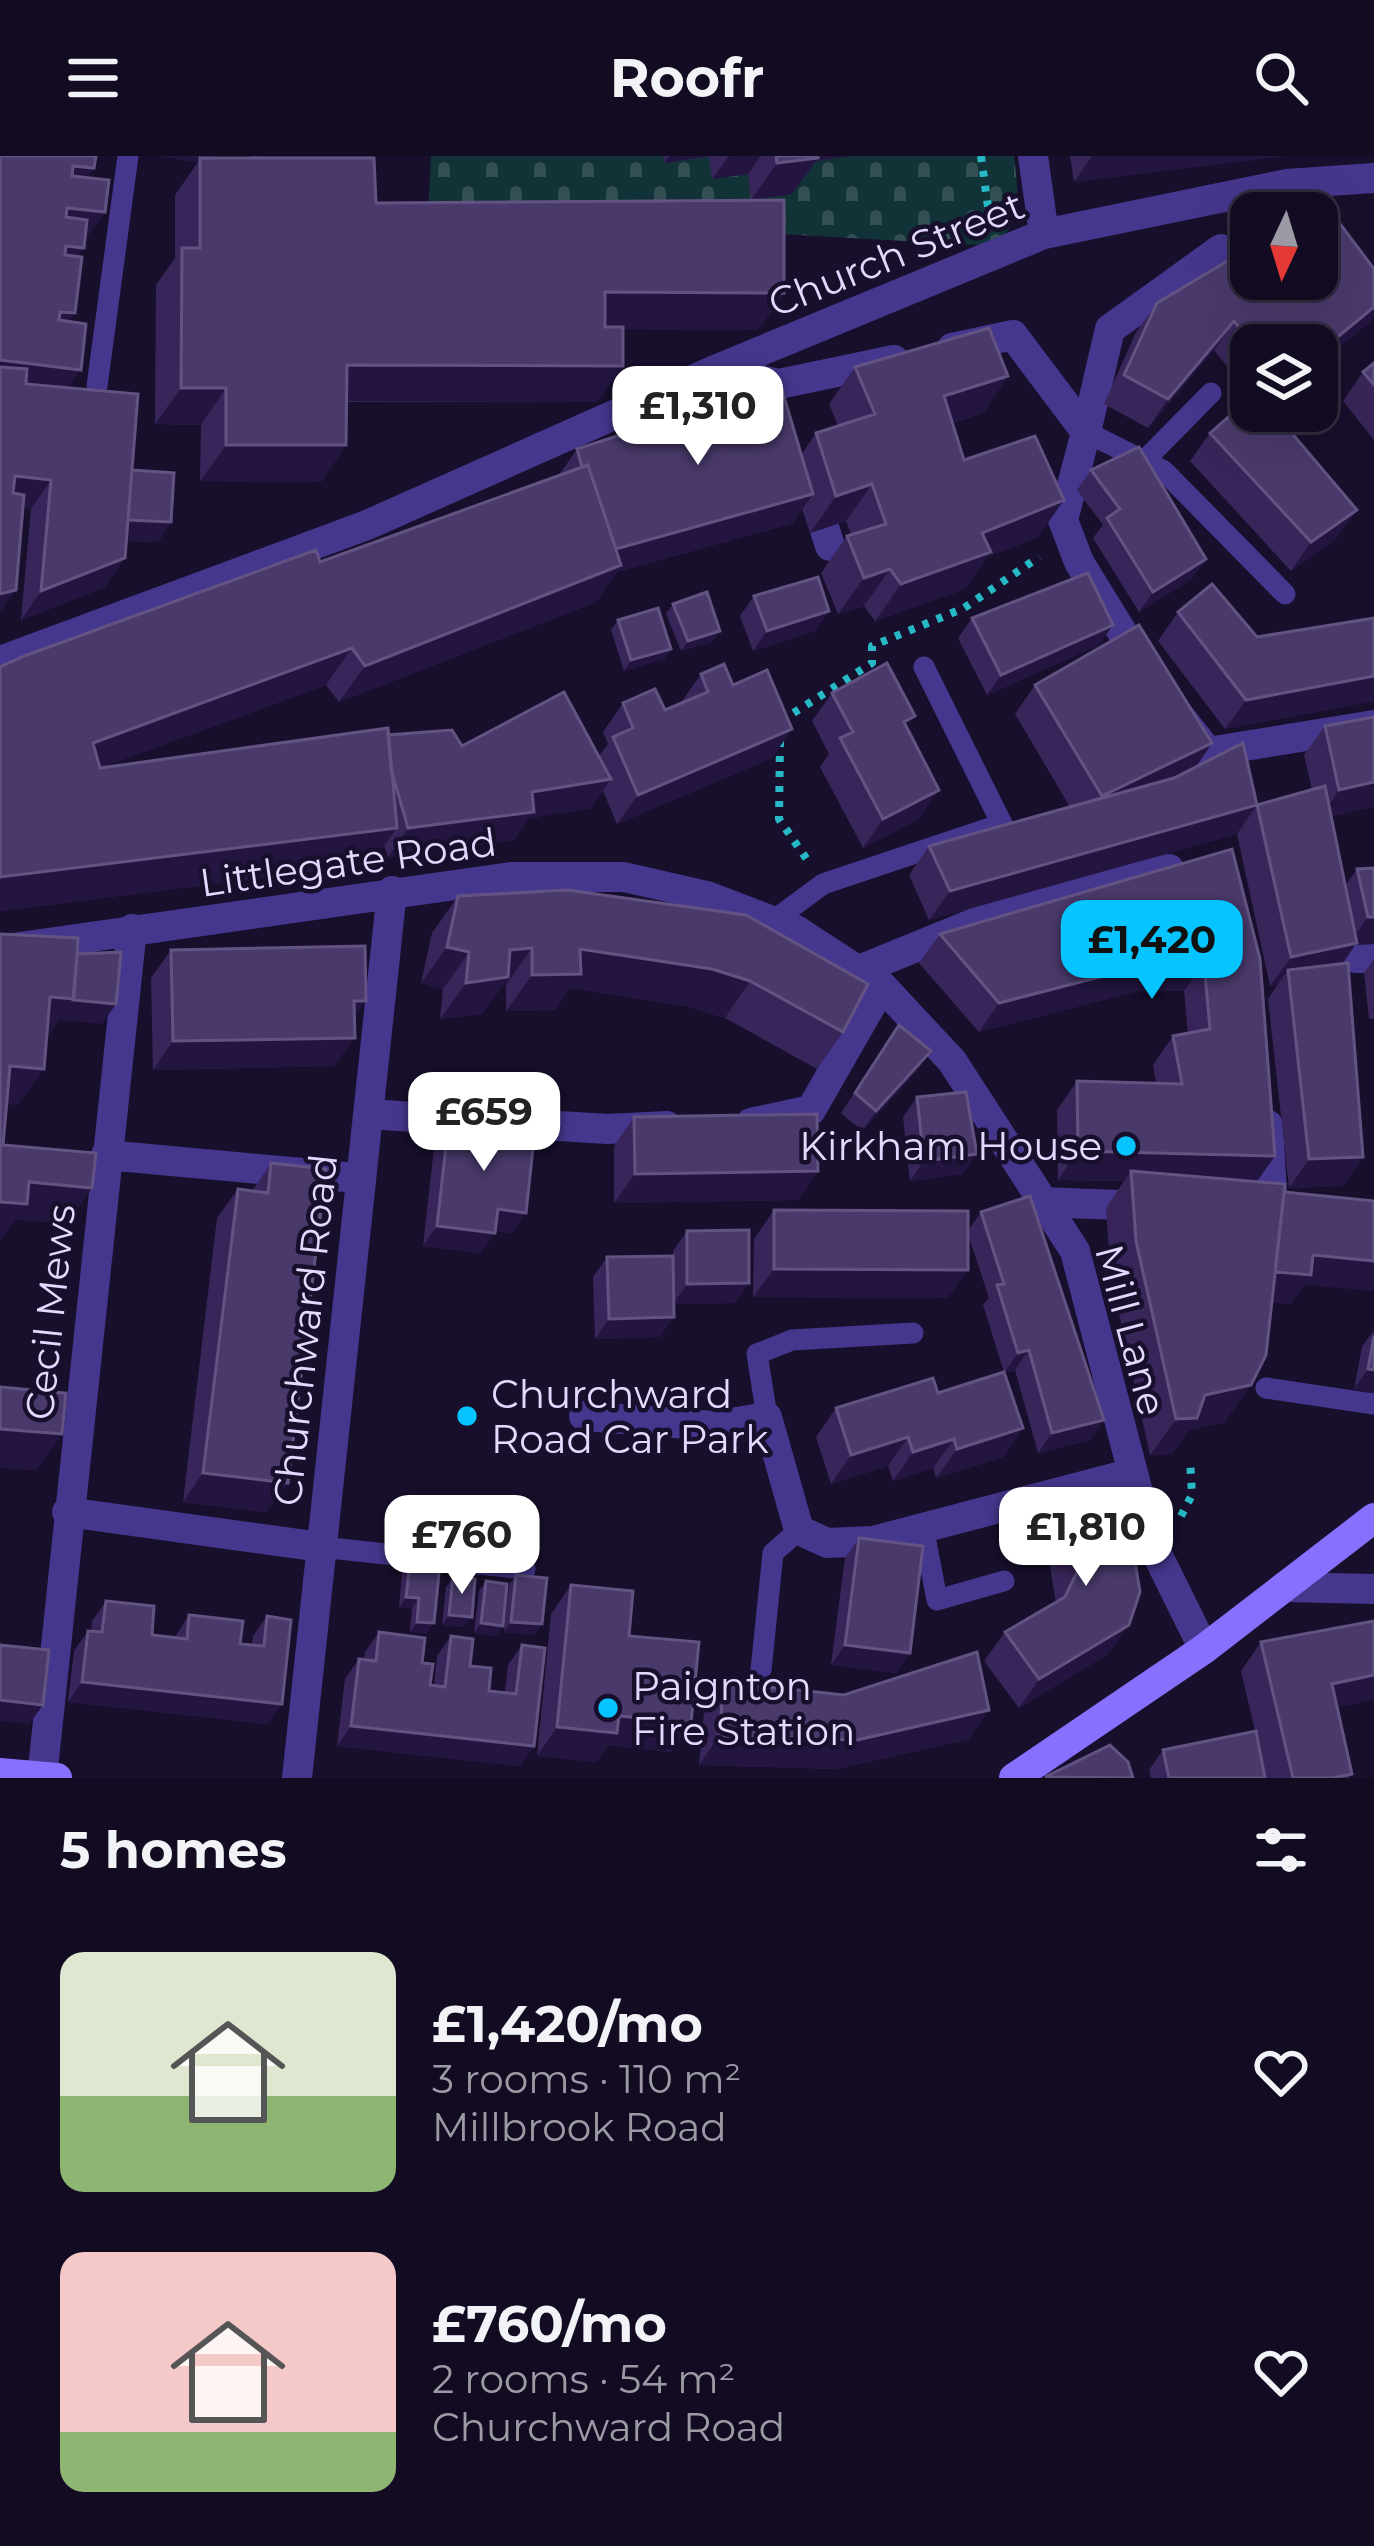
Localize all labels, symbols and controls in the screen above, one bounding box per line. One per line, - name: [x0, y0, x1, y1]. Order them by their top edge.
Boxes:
- icon: menu: [60, 45, 126, 111]
- text: Roofr: [610, 45, 764, 111]
- icon: search: [1248, 45, 1314, 111]
- street label: Church Street: [761, 181, 1031, 327]
- north arrow: [1230, 192, 1338, 300]
- map controls: [1230, 192, 1338, 432]
- button: layers: [1230, 324, 1338, 432]
- pin: £1,310: [600, 366, 796, 468]
- text: £1,310: [639, 381, 757, 429]
- street label: Littlegate Road: [197, 817, 499, 907]
- pin: £1,420: [1054, 900, 1250, 1002]
- text: £1,420: [1088, 915, 1216, 963]
- pin: £659: [413, 1072, 555, 1174]
- text: £659: [435, 1087, 533, 1135]
- place label: Kirkham House: [799, 1122, 1102, 1170]
- marker: Kirkham House: [1113, 1133, 1139, 1159]
- street label: Churchward Road: [263, 1152, 347, 1508]
- street label: Cecil Mews: [15, 1202, 85, 1422]
- street label: Mill Lane: [1085, 1239, 1177, 1421]
- place label: Churchward Road Car Park: [491, 1370, 769, 1463]
- marker: Churchward Road Car Park: [454, 1403, 480, 1429]
- pin: £1,810: [988, 1487, 1184, 1589]
- pin: £760: [391, 1495, 533, 1597]
- text: £1,810: [1026, 1502, 1146, 1550]
- text: £760: [412, 1510, 512, 1558]
- place label: Paignton Fire Station: [632, 1662, 855, 1755]
- marker: Paignton Fire Station: [595, 1695, 621, 1721]
- icon: filters: [1248, 1817, 1314, 1883]
- text: 5 homes: [60, 1819, 287, 1881]
- text: £1,420/mo: [432, 1993, 703, 2055]
- icon: home: [156, 2000, 300, 2144]
- icon: heart: [1248, 2039, 1314, 2105]
- text: 3 rooms · 110 m²: [432, 2055, 741, 2103]
- text: Millbrook Road: [432, 2103, 727, 2151]
- text: £760/mo: [432, 2293, 667, 2355]
- icon: home: [156, 2300, 300, 2444]
- icon: heart: [1248, 2339, 1314, 2405]
- text: 2 rooms · 54 m²: [432, 2355, 735, 2403]
- text: Churchward Road: [432, 2403, 785, 2451]

